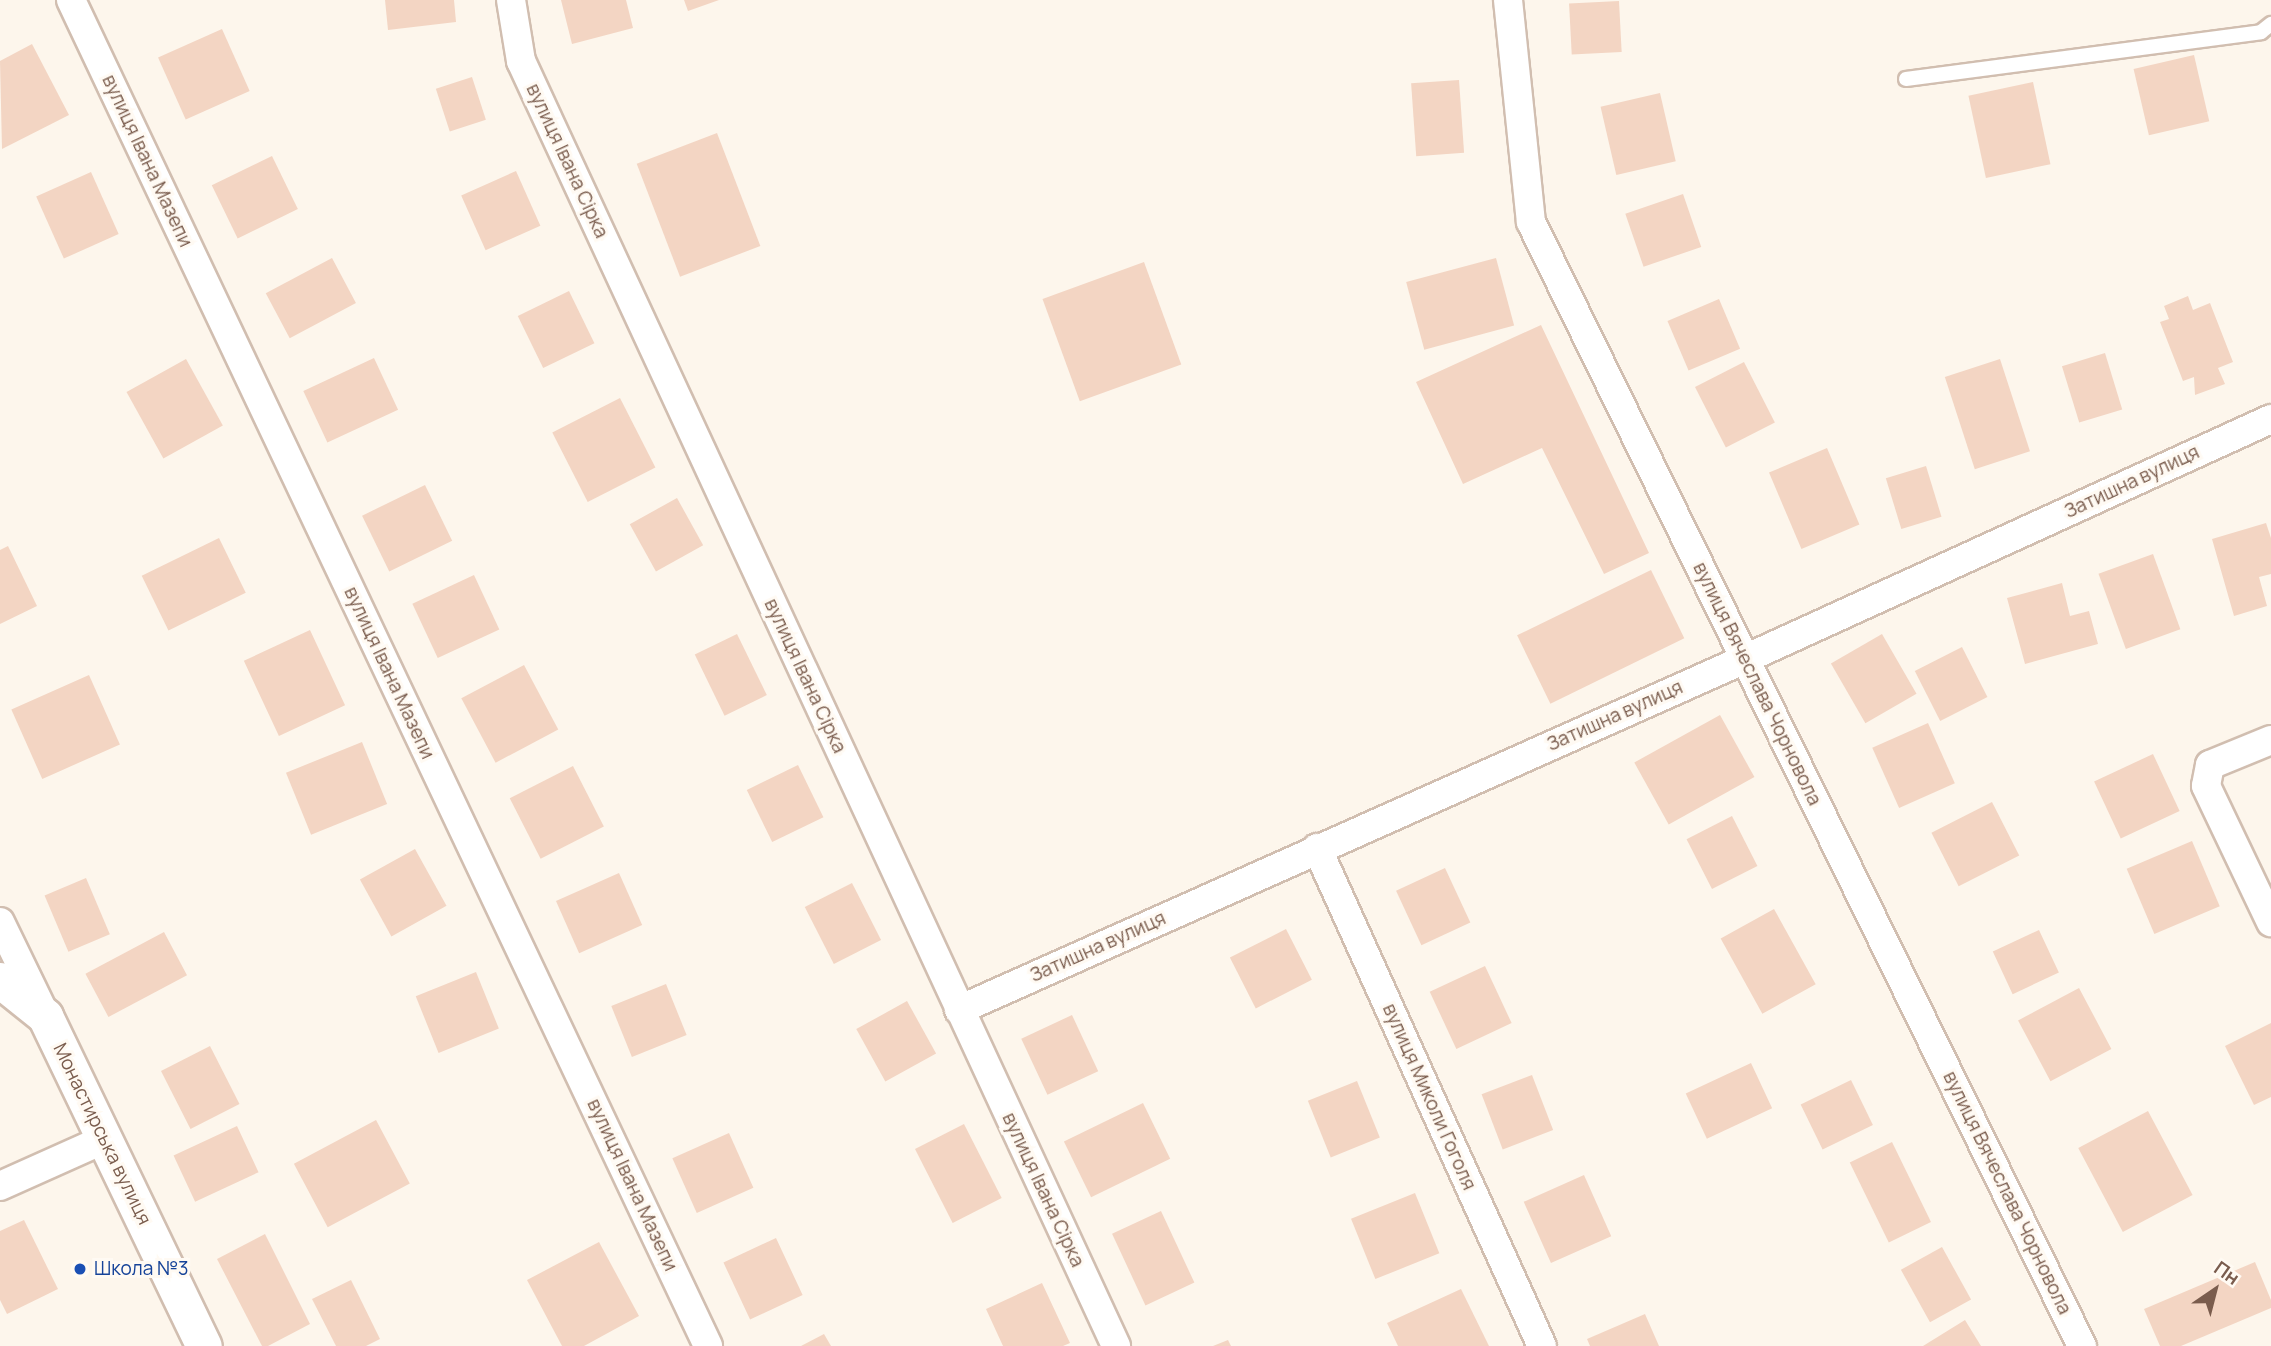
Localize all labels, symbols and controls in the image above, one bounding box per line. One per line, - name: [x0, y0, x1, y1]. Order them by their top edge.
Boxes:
- street label: вулиця Івана Мазепи: [97, 71, 197, 251]
- street label: вулиця Івана Сірка: [521, 80, 613, 242]
- street label: Затишна вулиця: [2061, 441, 2203, 523]
- street label: вулиця Вячеслава Чорновола: [1688, 559, 1826, 809]
- street label: вулиця Івана Мазепи: [339, 583, 439, 763]
- street label: вулиця Івана Сірка: [759, 595, 851, 757]
- street label: Затишна вулиця: [1544, 676, 1686, 756]
- street label: Затишна вулиця: [1027, 907, 1169, 987]
- street label: вулиця Миколи Гоголя: [1378, 1000, 1480, 1194]
- street label: Монастирська вулиця: [48, 1039, 156, 1229]
- street label: вулиця Вячеслава Чорновола: [1938, 1068, 2076, 1318]
- street label: вулиця Івана Мазепи: [582, 1095, 682, 1275]
- street label: вулиця Івана Сірка: [997, 1109, 1089, 1271]
- north arrow: [2180, 1255, 2250, 1325]
- text: Пн: [2209, 1255, 2245, 1291]
- place label: Школа №3: [94, 1258, 189, 1280]
- marker: Школа №3: [72, 1261, 88, 1277]

